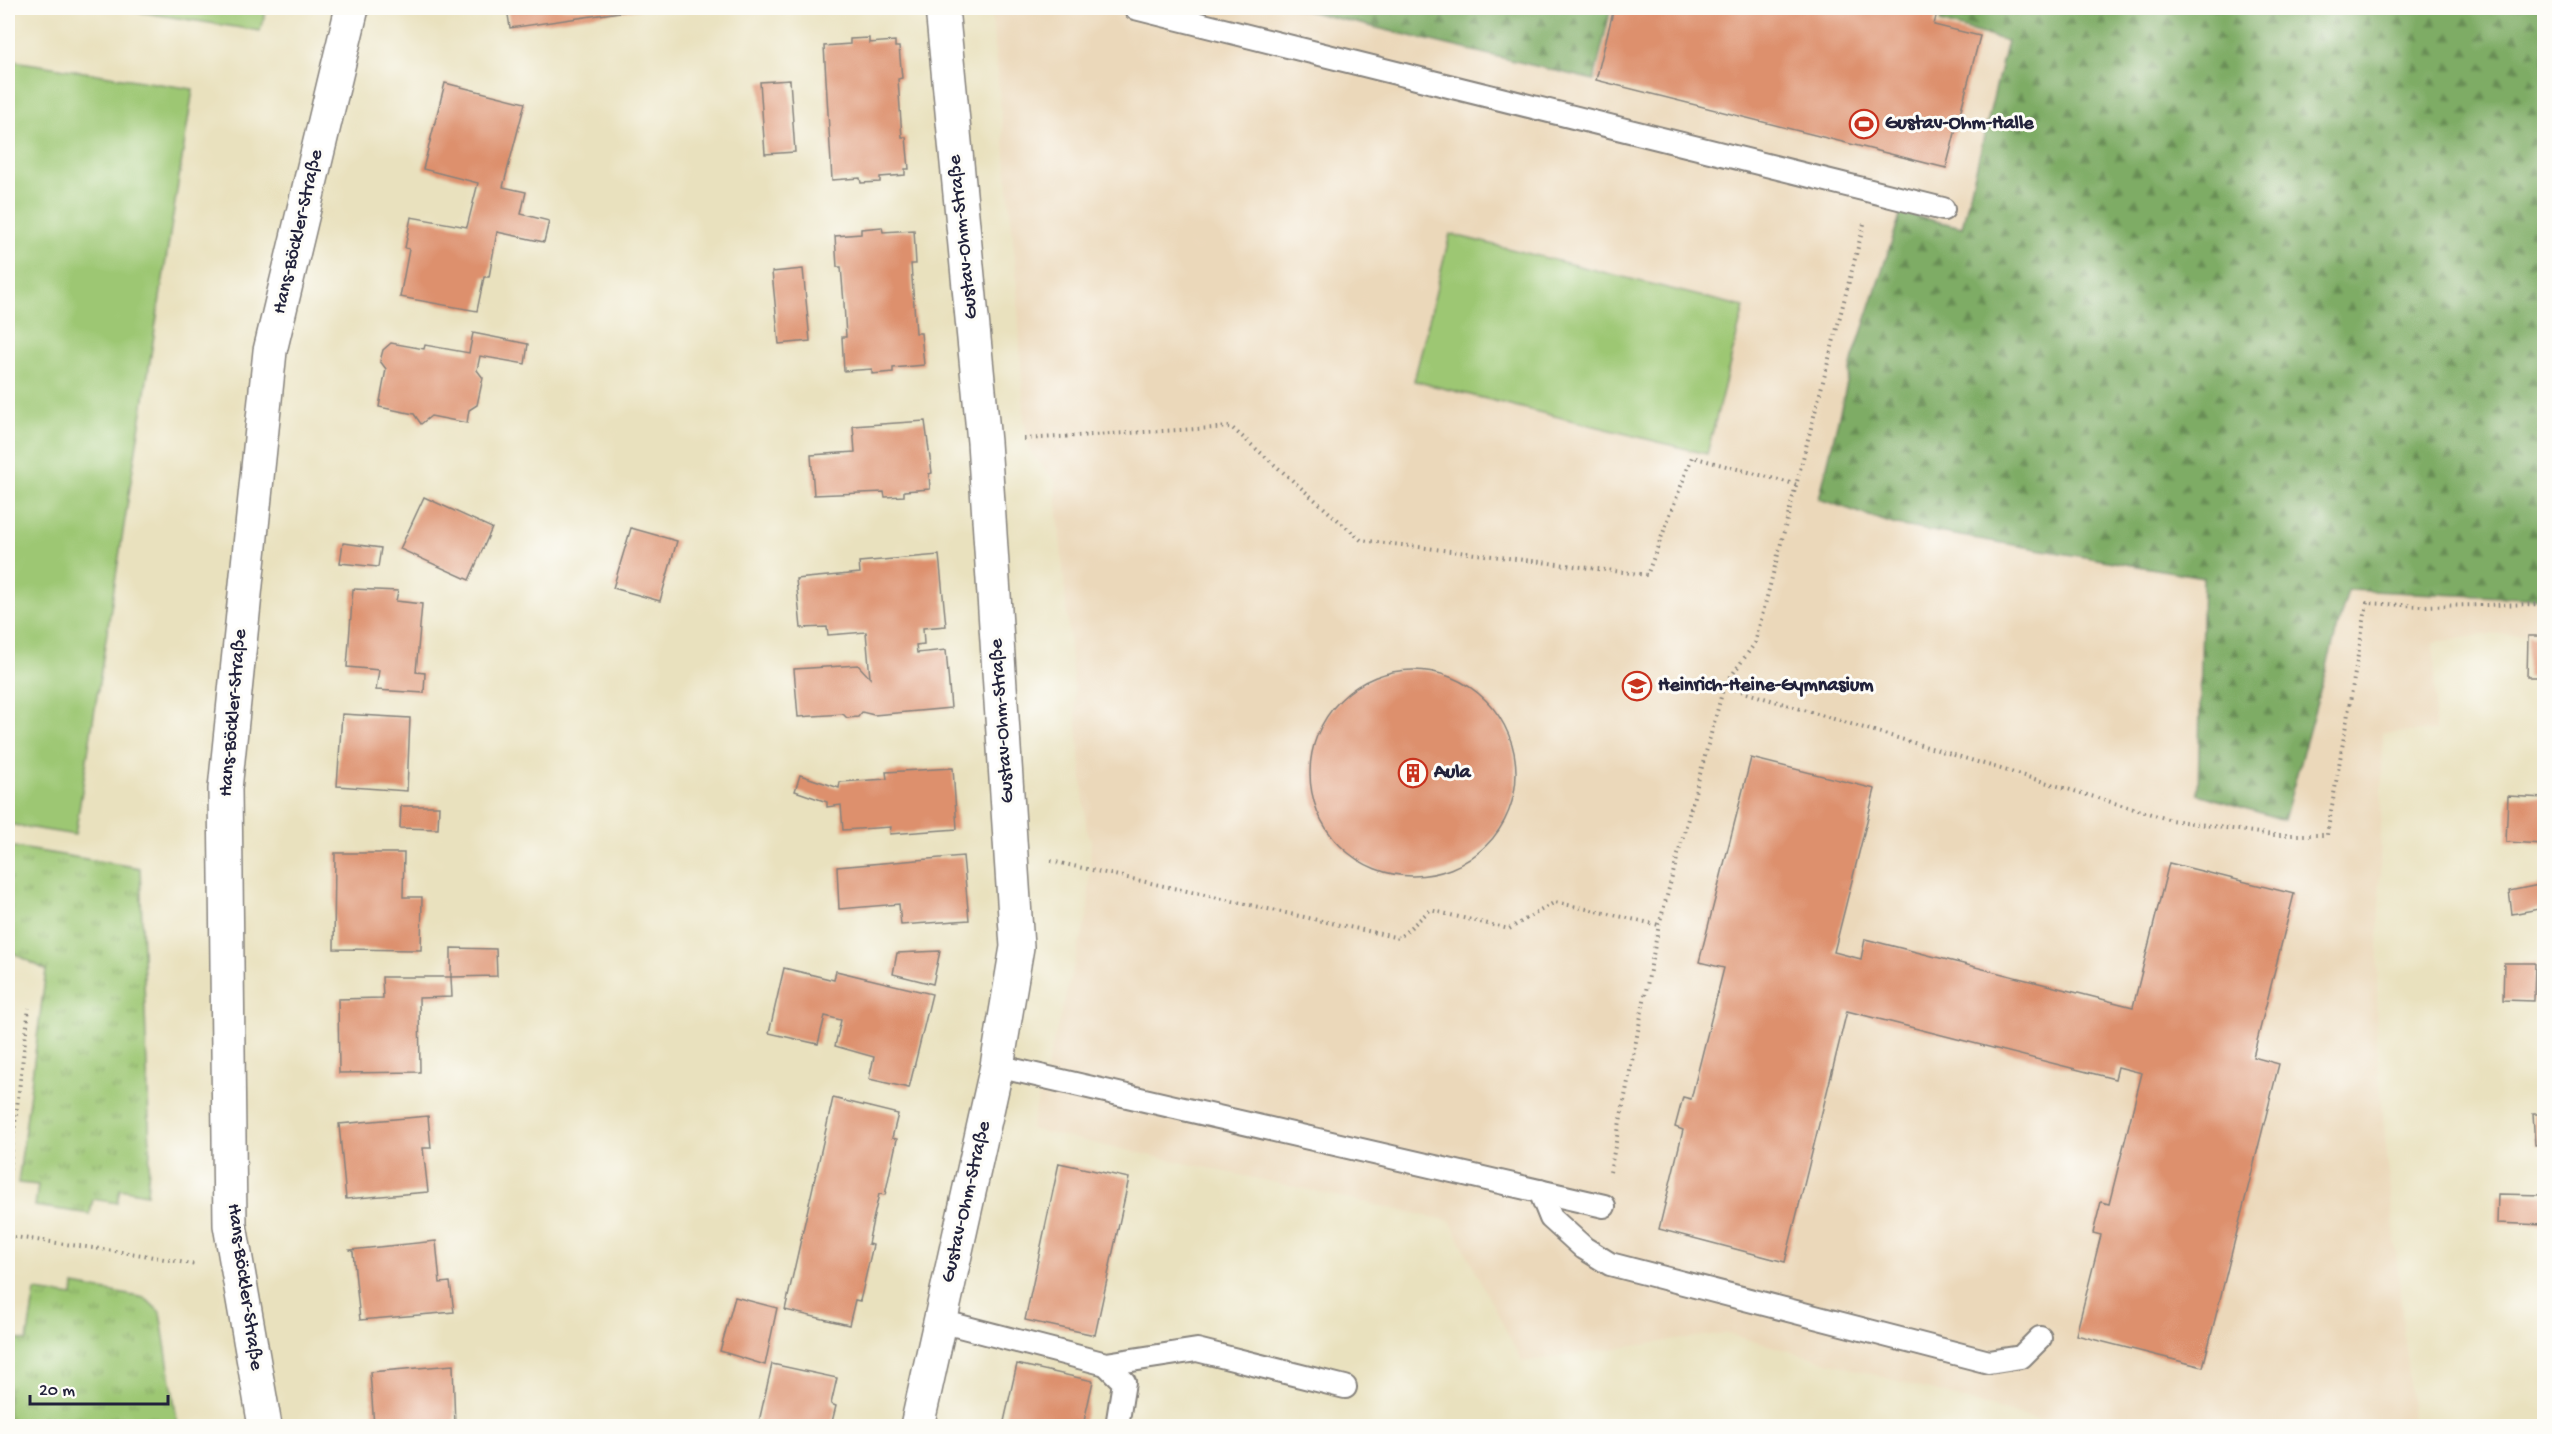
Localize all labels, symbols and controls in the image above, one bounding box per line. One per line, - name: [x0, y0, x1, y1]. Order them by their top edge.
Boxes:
- sports icon: Gustav-Ohm-Halle: [1848, 108, 1880, 140]
- place label: Gustav-Ohm-Halle: [1885, 113, 2034, 136]
- street label: Hans-Böckler-Straße: [269, 147, 329, 317]
- street label: Gustav-Ohm-Straße: [944, 153, 984, 320]
- street label: Hans-Böckler-Straße: [215, 628, 253, 798]
- street label: Gustav-Ohm-Straße: [986, 637, 1020, 804]
- school or university icon: Heinrich-Heine-Gymnasium: [1621, 670, 1653, 702]
- place label: Heinrich-Heine-Gymnasium: [1658, 675, 1874, 698]
- building icon: Aula: [1397, 757, 1429, 789]
- place label: Aula: [1433, 762, 1472, 785]
- street label: Gustav-Ohm-Straße: [937, 1118, 997, 1285]
- street label: Hans-Böckler-Straße: [221, 1202, 267, 1373]
- scale bar: [30, 1368, 168, 1406]
- text: 20 m: [39, 1381, 75, 1402]

